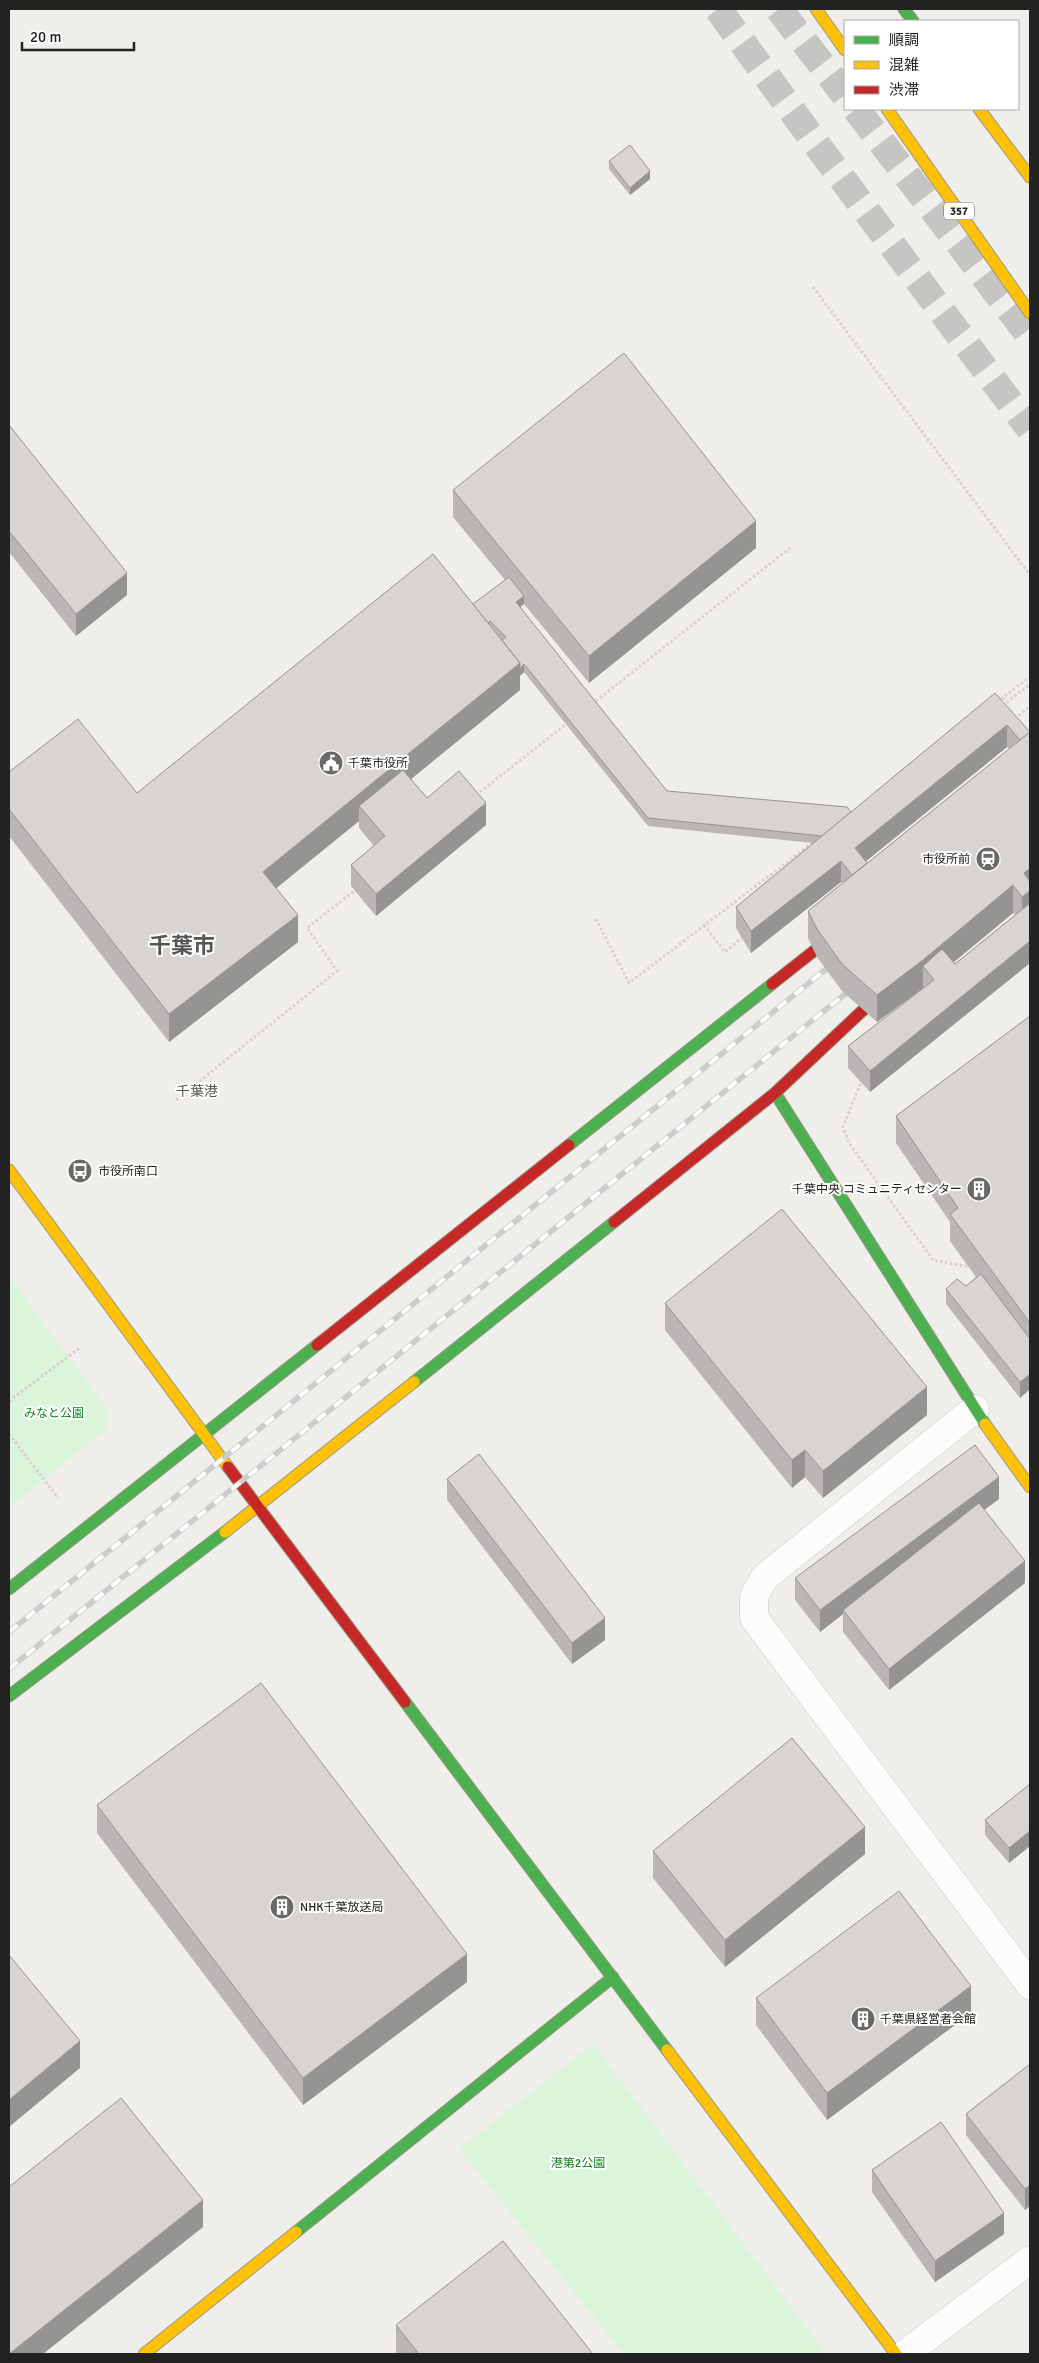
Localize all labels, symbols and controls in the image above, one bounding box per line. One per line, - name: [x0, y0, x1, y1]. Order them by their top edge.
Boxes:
- scale bar: [22, 20, 135, 52]
- legend: [844, 20, 1019, 110]
- text: 20 m: [30, 28, 61, 46]
- text: 順調: [889, 31, 919, 49]
- text: 混雑: [889, 56, 919, 74]
- text: 渋滞: [889, 81, 919, 99]
- road number: 357: [944, 202, 974, 220]
- public building icon: 千葉市役所: [318, 750, 344, 776]
- place label: 千葉市役所: [348, 756, 408, 771]
- station icon: 市役所前: [975, 846, 1001, 872]
- place label: 市役所前: [922, 852, 970, 867]
- district label: 千葉市: [149, 932, 215, 959]
- district label: 千葉港: [176, 1083, 218, 1100]
- bus stop icon: 市役所南口: [67, 1158, 93, 1184]
- place label: 市役所南口: [98, 1164, 158, 1179]
- building icon: 千葉中央 コミュニティセンター: [966, 1176, 992, 1202]
- place label: 千葉中央 コミュニティセンター: [792, 1182, 962, 1197]
- park label: みなと公園: [24, 1406, 84, 1421]
- building icon: NHK千葉放送局: [269, 1894, 295, 1920]
- place label: NHK千葉放送局: [300, 1900, 383, 1915]
- building icon: 千葉県経営者会館: [850, 2006, 876, 2032]
- place label: 千葉県経営者会館: [880, 2012, 976, 2027]
- park label: 港第2公園: [551, 2156, 605, 2171]

